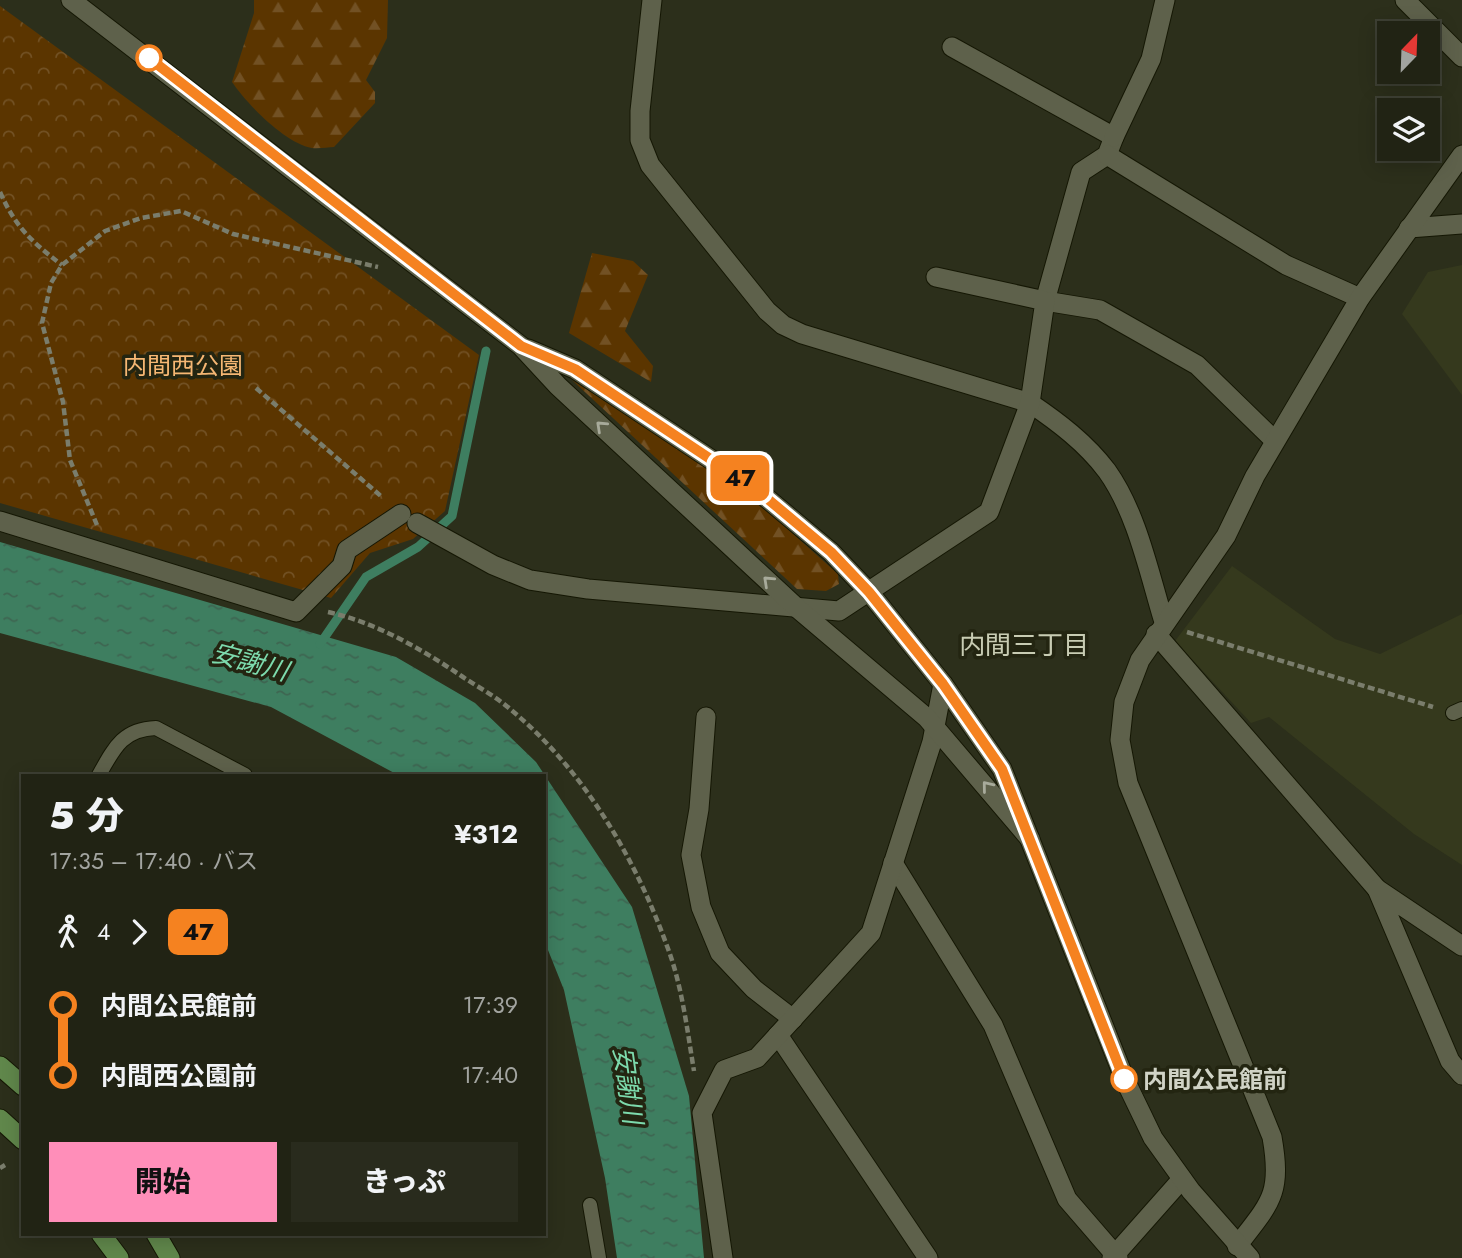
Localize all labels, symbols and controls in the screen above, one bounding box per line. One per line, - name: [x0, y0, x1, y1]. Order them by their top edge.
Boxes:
- north arrow: [1377, 21, 1440, 84]
- map controls: [1377, 21, 1440, 161]
- unlabelled marker: [136, 45, 162, 71]
- button: layers: [1377, 98, 1440, 161]
- park label: 内間西公園: [123, 348, 243, 383]
- one-way arrow: [596, 421, 609, 434]
- line badge: 47: [708, 455, 772, 501]
- text: 47: [724, 460, 756, 495]
- one-way arrow: [763, 576, 776, 589]
- district label: 内間三丁目: [959, 626, 1089, 664]
- water label: 安謝川: [207, 634, 295, 691]
- one-way arrow: [983, 781, 996, 793]
- text: 5 分: [49, 788, 124, 843]
- text: ¥312: [454, 815, 518, 853]
- text: 17:35 – 17:40 · バス: [49, 844, 258, 878]
- icon: walk: [49, 913, 87, 951]
- icon: forward: [120, 913, 158, 951]
- text: 47: [182, 914, 214, 949]
- text: 4: [97, 915, 110, 949]
- text: 内間公民館前: [101, 987, 257, 1025]
- text: 17:39: [463, 988, 518, 1022]
- water label: 安謝川: [604, 1044, 653, 1129]
- text: 内間西公園前: [101, 1057, 257, 1095]
- text: 17:40: [461, 1058, 518, 1092]
- place label: 内間公民館前: [1143, 1062, 1287, 1097]
- marker: 内間公民館前: [1111, 1066, 1137, 1092]
- button: 開始: [49, 1142, 277, 1222]
- button: きっぷ: [291, 1142, 518, 1222]

